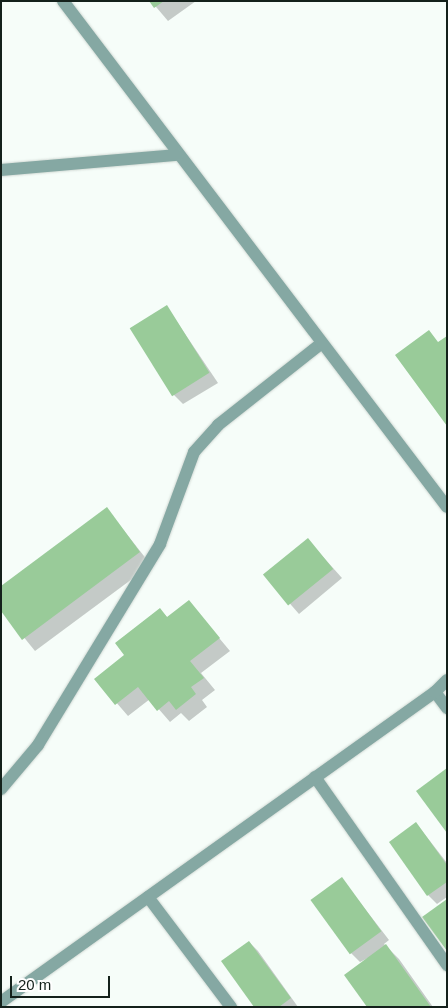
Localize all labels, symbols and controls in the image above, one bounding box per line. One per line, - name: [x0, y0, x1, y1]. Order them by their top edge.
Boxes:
- scale bar: [12, 966, 112, 998]
- text: 20 m: [18, 976, 51, 993]

